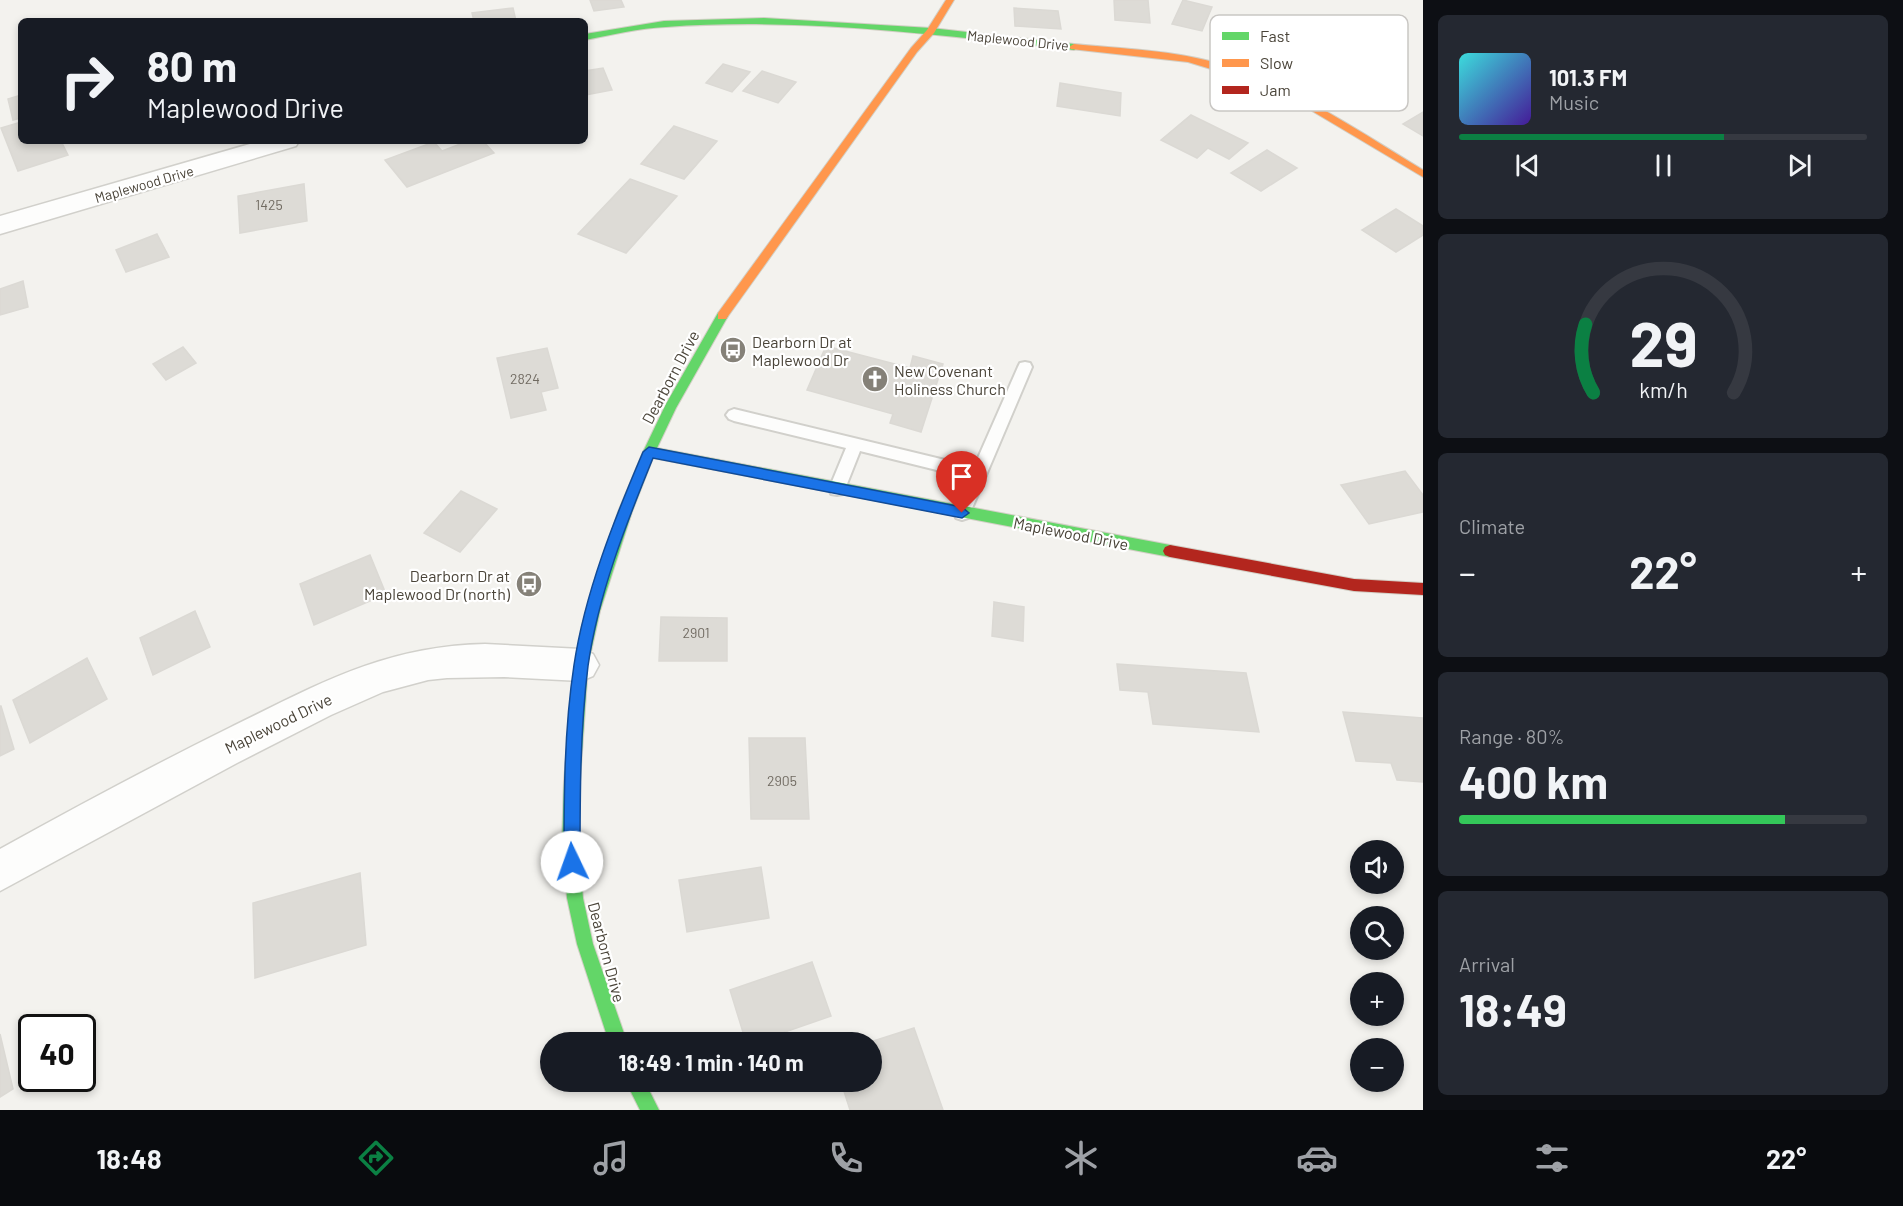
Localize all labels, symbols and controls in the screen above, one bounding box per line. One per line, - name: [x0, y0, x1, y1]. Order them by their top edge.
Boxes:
- legend: [1210, 15, 1408, 111]
- street label: Maplewood Drive: [966, 26, 1070, 54]
- text: Fast: [1260, 26, 1290, 45]
- text: 80 m: [147, 40, 237, 90]
- icon: right: [48, 42, 126, 120]
- text: Slow: [1260, 53, 1293, 72]
- text: 101.3 FM: [1549, 64, 1627, 90]
- text: Jam: [1260, 80, 1291, 99]
- text: Music: [1549, 90, 1599, 114]
- text: Maplewood Drive: [147, 91, 344, 123]
- icon: previous: [1511, 149, 1544, 182]
- icon: pause: [1647, 149, 1680, 182]
- icon: next: [1783, 149, 1816, 182]
- street label: Maplewood Drive: [93, 162, 195, 206]
- house number: 1425: [255, 196, 283, 213]
- text: 29: [1629, 305, 1697, 379]
- street label: Dearborn Drive: [637, 327, 703, 427]
- place label: Dearborn Dr at Maplewood Dr: [752, 332, 852, 369]
- bus stop icon: Dearborn Dr at Maplewood Dr: [718, 335, 748, 365]
- place label: New Covenant Holiness Church: [894, 361, 1006, 398]
- church icon: New Covenant Holiness Church: [860, 364, 890, 394]
- house number: 2824: [510, 370, 540, 387]
- text: km/h: [1639, 377, 1687, 402]
- pin: [936, 451, 987, 513]
- icon: arrive: [945, 460, 978, 493]
- street label: Maplewood Drive: [1012, 513, 1130, 553]
- text: Climate: [1459, 514, 1525, 538]
- text: 22°: [1629, 544, 1697, 598]
- text: −: [1459, 552, 1476, 592]
- text: +: [1850, 552, 1867, 592]
- place label: Dearborn Dr at Maplewood Dr (north): [364, 566, 511, 603]
- bus stop icon: Dearborn Dr at Maplewood Dr (north): [514, 569, 544, 599]
- house number: 2901: [682, 624, 710, 641]
- street label: Maplewood Drive: [221, 689, 335, 757]
- text: Range · 80%: [1459, 724, 1564, 748]
- text: 400 km: [1459, 754, 1608, 808]
- house number: 2905: [767, 772, 797, 789]
- position arrow: [540, 830, 604, 894]
- map controls: [1350, 840, 1404, 1092]
- button: sound: [1350, 840, 1404, 894]
- street label: Dearborn Drive: [584, 900, 630, 1004]
- button: search: [1350, 906, 1404, 960]
- text: Arrival: [1459, 952, 1515, 976]
- button: +: [1350, 972, 1404, 1026]
- text: 18:49: [1459, 982, 1567, 1036]
- speed limit sign: 40: [18, 1014, 96, 1092]
- button: −: [1350, 1038, 1404, 1092]
- text: 18:49 · 1 min · 140 m: [618, 1049, 804, 1075]
- icon: directions: [355, 1137, 397, 1179]
- icon: music: [590, 1137, 632, 1179]
- icon: phone: [825, 1137, 867, 1179]
- icon: climate: [1060, 1137, 1102, 1179]
- icon: car: [1296, 1137, 1338, 1179]
- icon: filters: [1531, 1137, 1573, 1179]
- text: 18:48: [97, 1142, 162, 1174]
- text: 22°: [1766, 1142, 1806, 1174]

